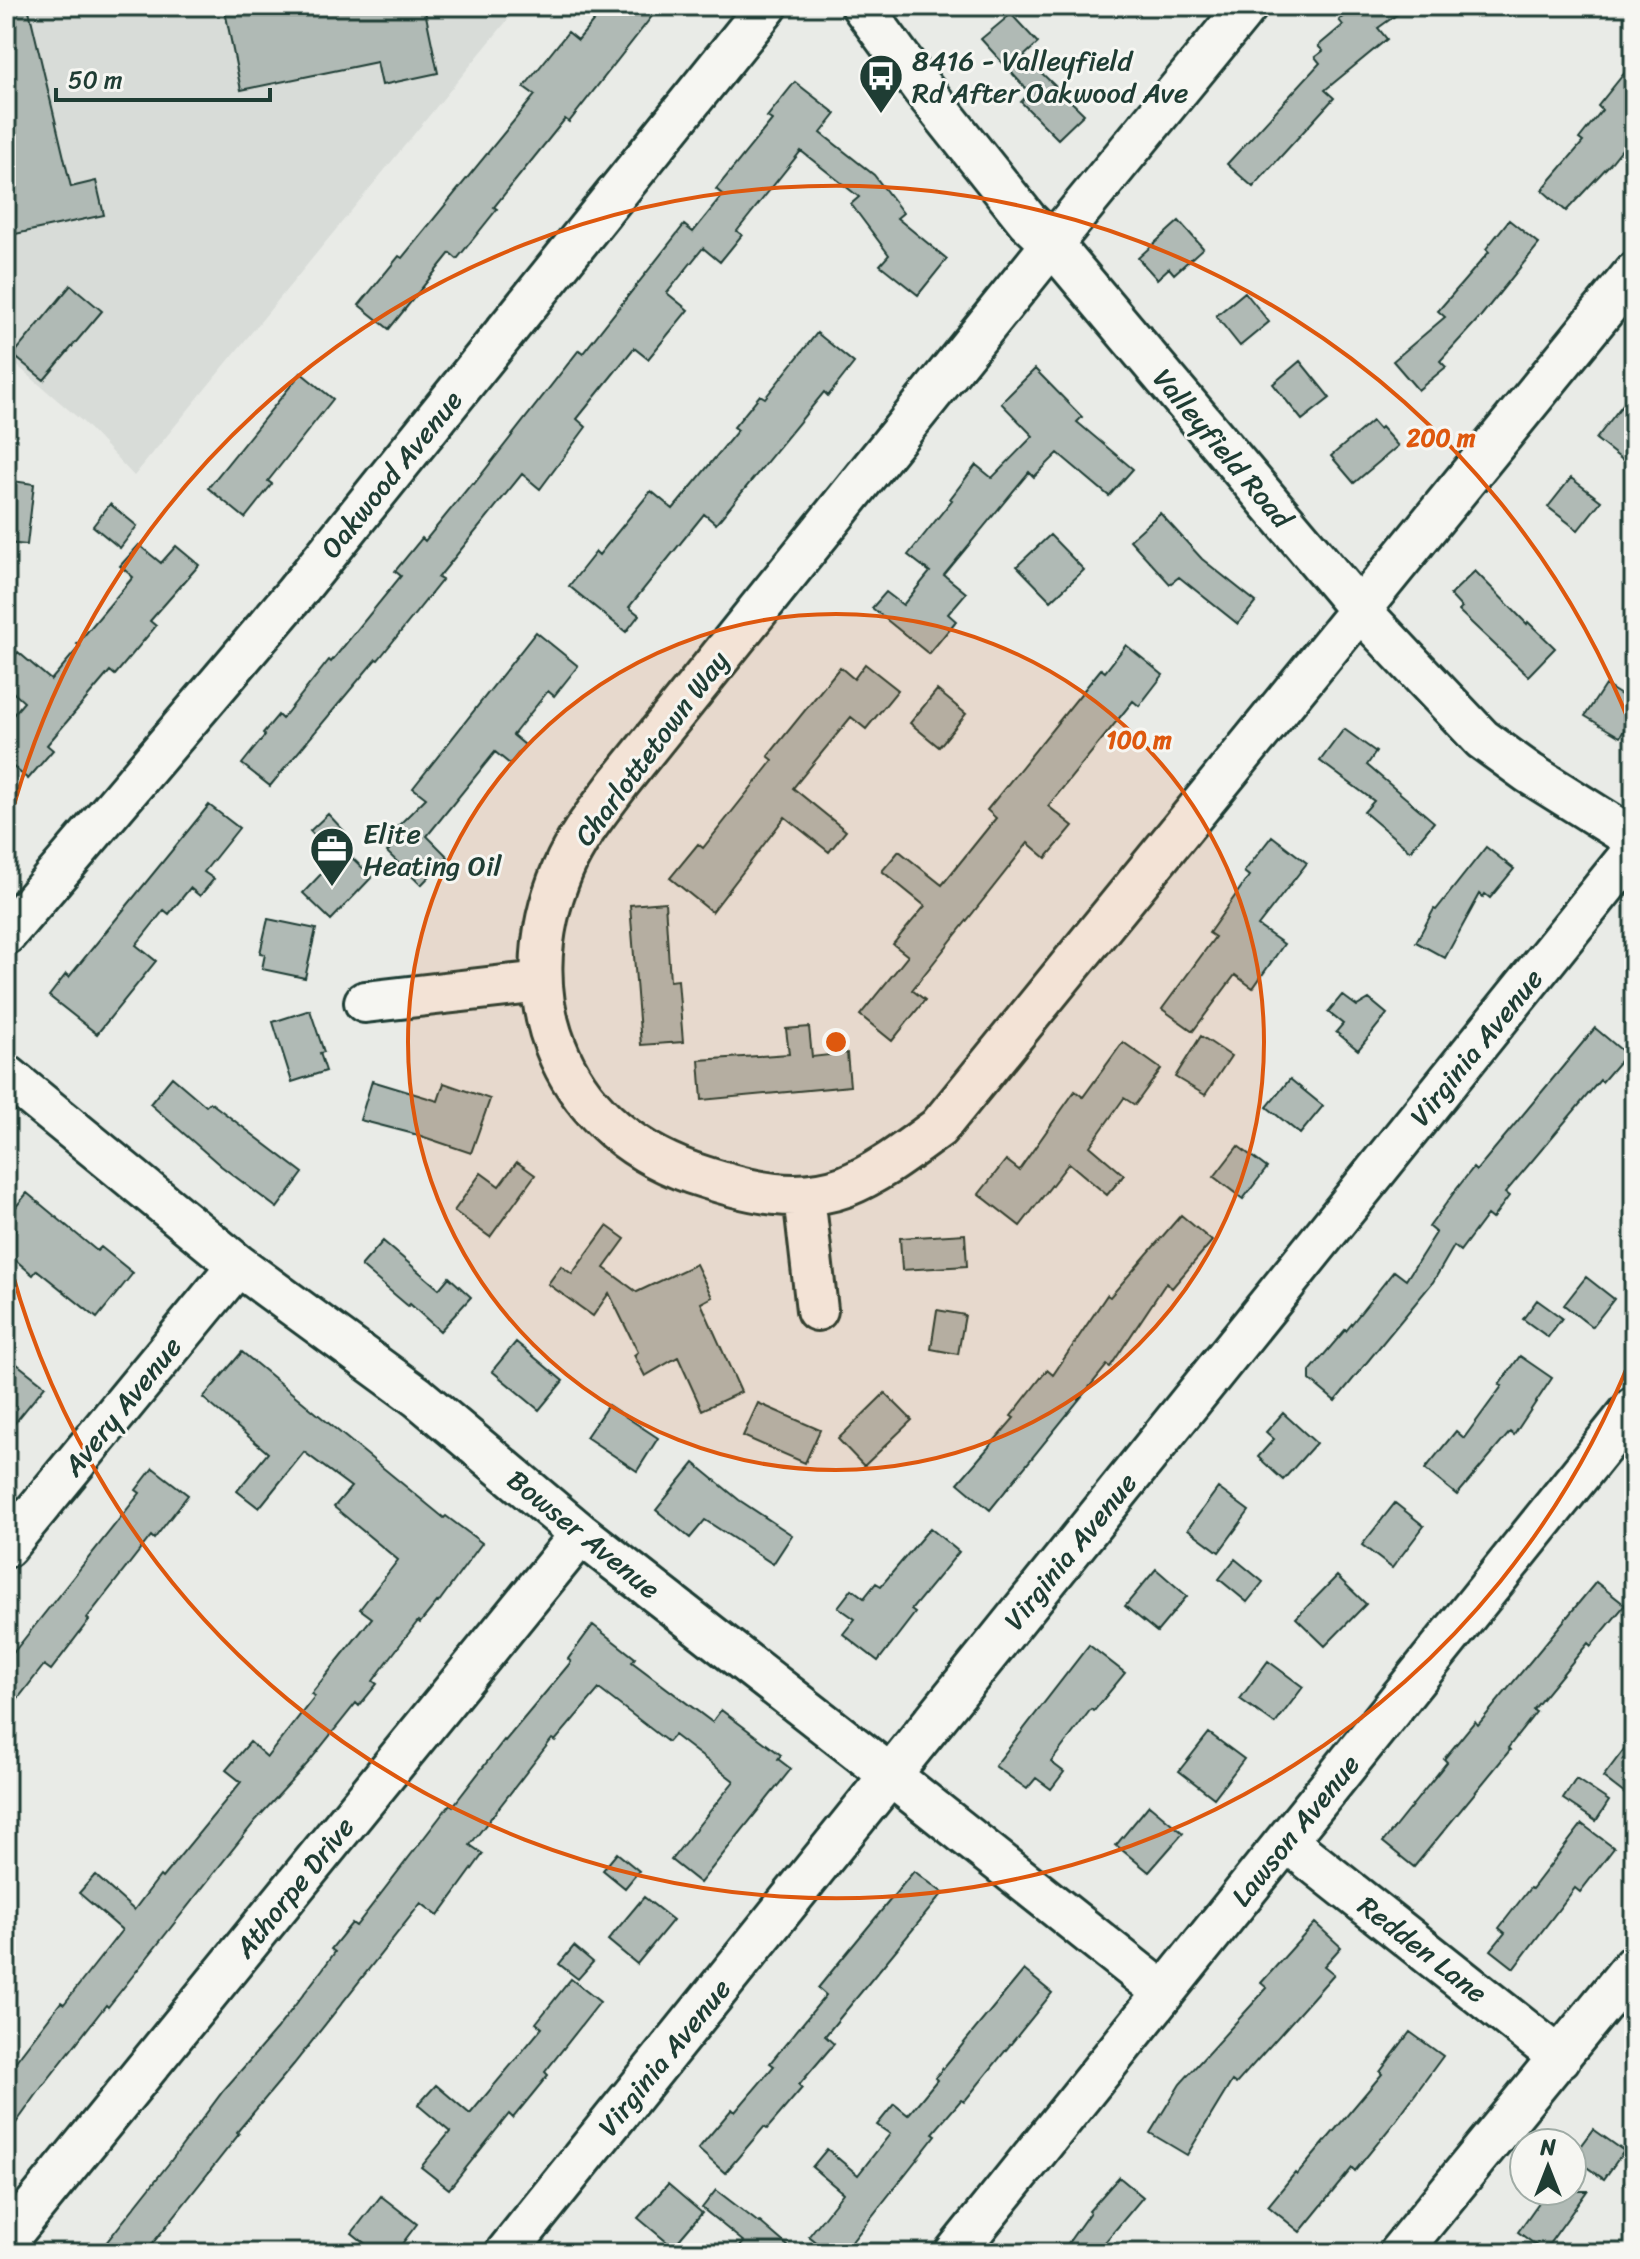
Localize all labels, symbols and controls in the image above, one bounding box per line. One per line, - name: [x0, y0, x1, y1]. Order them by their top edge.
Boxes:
- place label: 8416 - Valleyfield Rd After Oakwood Ave: [912, 36, 1188, 117]
- scale bar: [56, 52, 270, 102]
- bus stop icon: 8416 - Valleyfield Rd After Oakwood Ave: [857, 52, 905, 115]
- text: 50 m: [68, 59, 123, 101]
- street label: Valleyfield Road: [1140, 357, 1306, 542]
- street label: Oakwood Avenue: [308, 379, 475, 570]
- text: 200 m: [1406, 417, 1476, 459]
- street label: Charlottetown Way: [561, 639, 742, 857]
- text: 100 m: [1106, 719, 1172, 761]
- place label: Elite Heating Oil: [363, 809, 503, 890]
- office icon: Elite Heating Oil: [308, 825, 356, 888]
- street label: Virginia Avenue: [1397, 957, 1556, 1137]
- centre of rings: [822, 1028, 850, 1056]
- street label: Avery Avenue: [50, 1325, 195, 1488]
- street label: Bowser Avenue: [496, 1457, 672, 1612]
- street label: Virginia Avenue: [991, 1461, 1150, 1641]
- street label: Lawson Avenue: [1218, 1743, 1373, 1918]
- street label: Athorpe Drive: [221, 1806, 367, 1970]
- street label: Redden Lane: [1347, 1883, 1499, 2016]
- street label: Virginia Avenue: [585, 1967, 744, 2147]
- north arrow: [1508, 2127, 1588, 2207]
- text: N: [1539, 2128, 1556, 2167]

